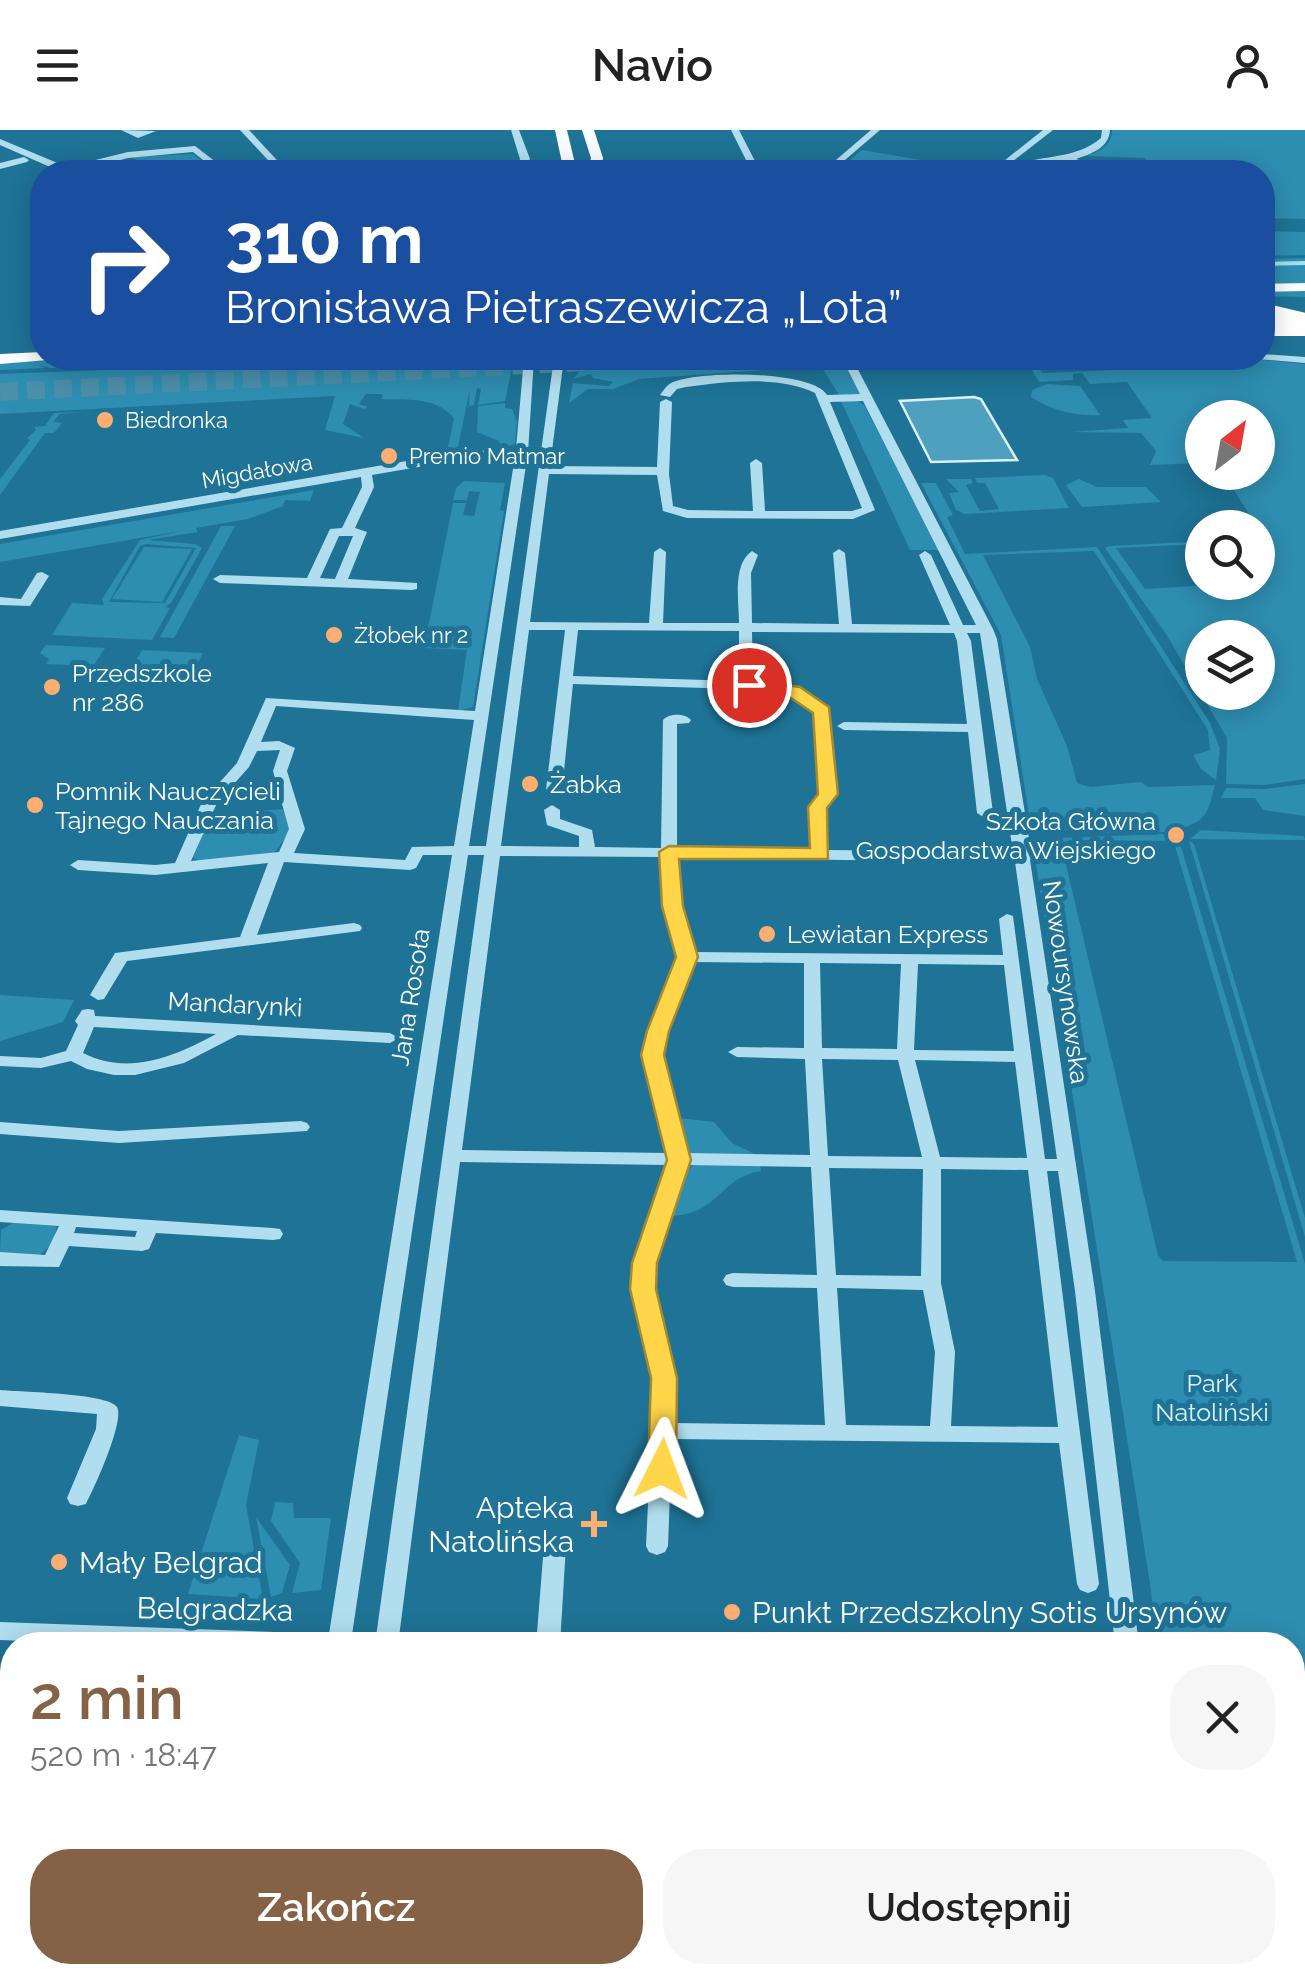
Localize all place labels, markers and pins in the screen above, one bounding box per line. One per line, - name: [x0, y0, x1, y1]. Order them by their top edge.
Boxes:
- place label: Biedronka: [125, 407, 228, 433]
- marker: Biedronka: [94, 409, 116, 431]
- place label: Premio Matmar: [409, 443, 565, 469]
- marker: Premio Matmar: [378, 445, 400, 467]
- place label: Żłobek nr 2: [354, 622, 468, 648]
- marker: Żłobek nr 2: [323, 624, 345, 646]
- pin: [707, 643, 792, 728]
- place label: Przedszkole nr 286: [72, 658, 212, 717]
- marker: Przedszkole nr 286: [41, 676, 63, 698]
- place label: Żabka: [550, 769, 622, 799]
- marker: Żabka: [519, 773, 541, 795]
- place label: Pomnik Nauczycieli Tajnego Nauczania: [55, 776, 281, 835]
- marker: Pomnik Nauczycieli Tajnego Nauczania: [24, 794, 46, 816]
- place label: Szkoła Główna Gospodarstwa Wiejskiego: [856, 806, 1156, 865]
- marker: Szkoła Główna Gospodarstwa Wiejskiego: [1165, 824, 1187, 846]
- place label: Lewiatan Express: [787, 919, 988, 949]
- marker: Lewiatan Express: [756, 923, 778, 945]
- place label: Apteka Natolińska: [428, 1490, 574, 1559]
- marker: Apteka Natolińska: [583, 1513, 605, 1535]
- place label: Mały Belgrad: [79, 1545, 263, 1580]
- marker: Mały Belgrad: [48, 1551, 70, 1573]
- place label: Punkt Przedszkolny Sotis Ursynów: [752, 1595, 1227, 1630]
- marker: Punkt Przedszkolny Sotis Ursynów: [721, 1601, 743, 1623]

